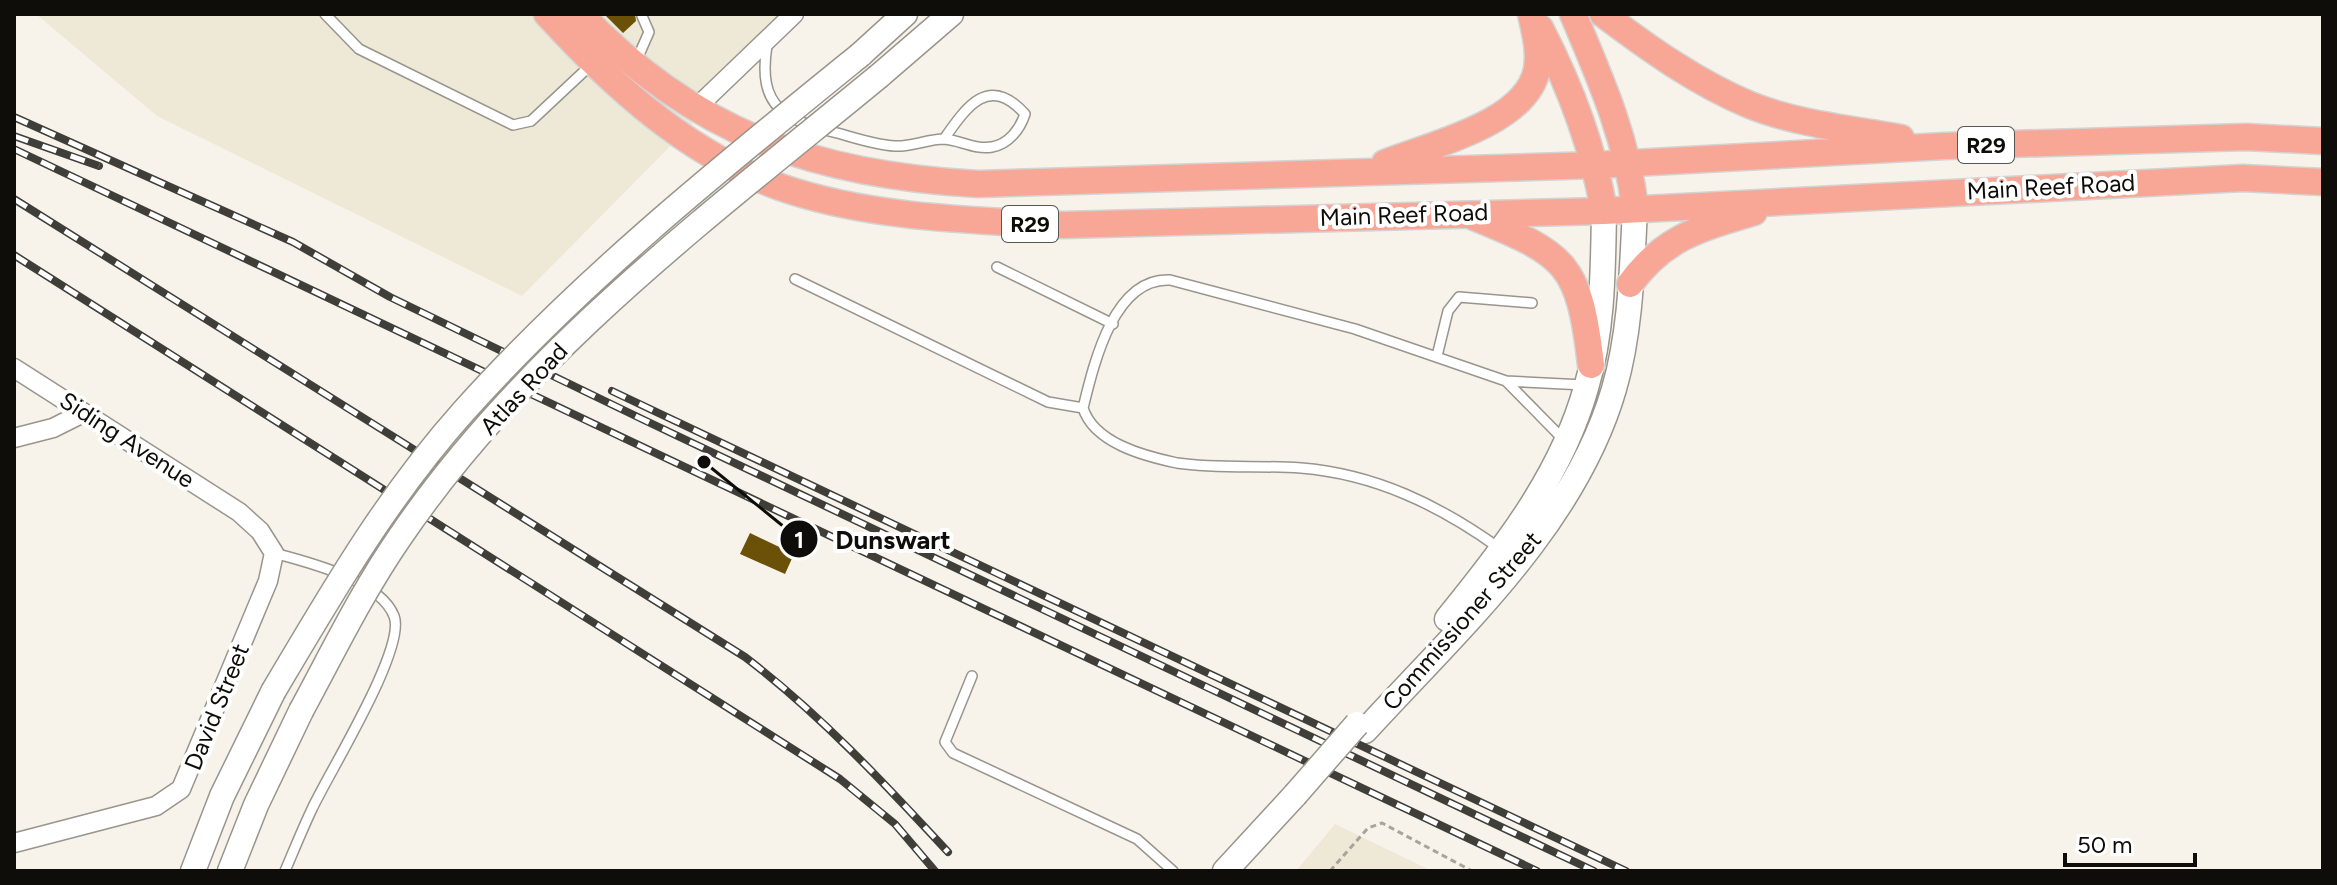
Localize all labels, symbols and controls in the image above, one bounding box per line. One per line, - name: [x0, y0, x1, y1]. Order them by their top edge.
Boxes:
- road number: R29: [1958, 127, 2014, 163]
- street label: Main Reef Road: [1966, 168, 2136, 205]
- street label: Main Reef Road: [1319, 197, 1489, 232]
- road number: R29: [1002, 206, 1058, 242]
- street label: Atlas Road: [474, 337, 574, 441]
- street label: Siding Avenue: [55, 385, 200, 494]
- callout: Dunswart: [779, 514, 967, 564]
- text: Dunswart: [835, 524, 951, 556]
- text: 1: [794, 525, 804, 554]
- street label: Commissioner Street: [1376, 525, 1547, 716]
- street label: David Street: [178, 639, 255, 774]
- scale bar: [2065, 817, 2195, 867]
- text: 50 m: [2077, 830, 2133, 859]

